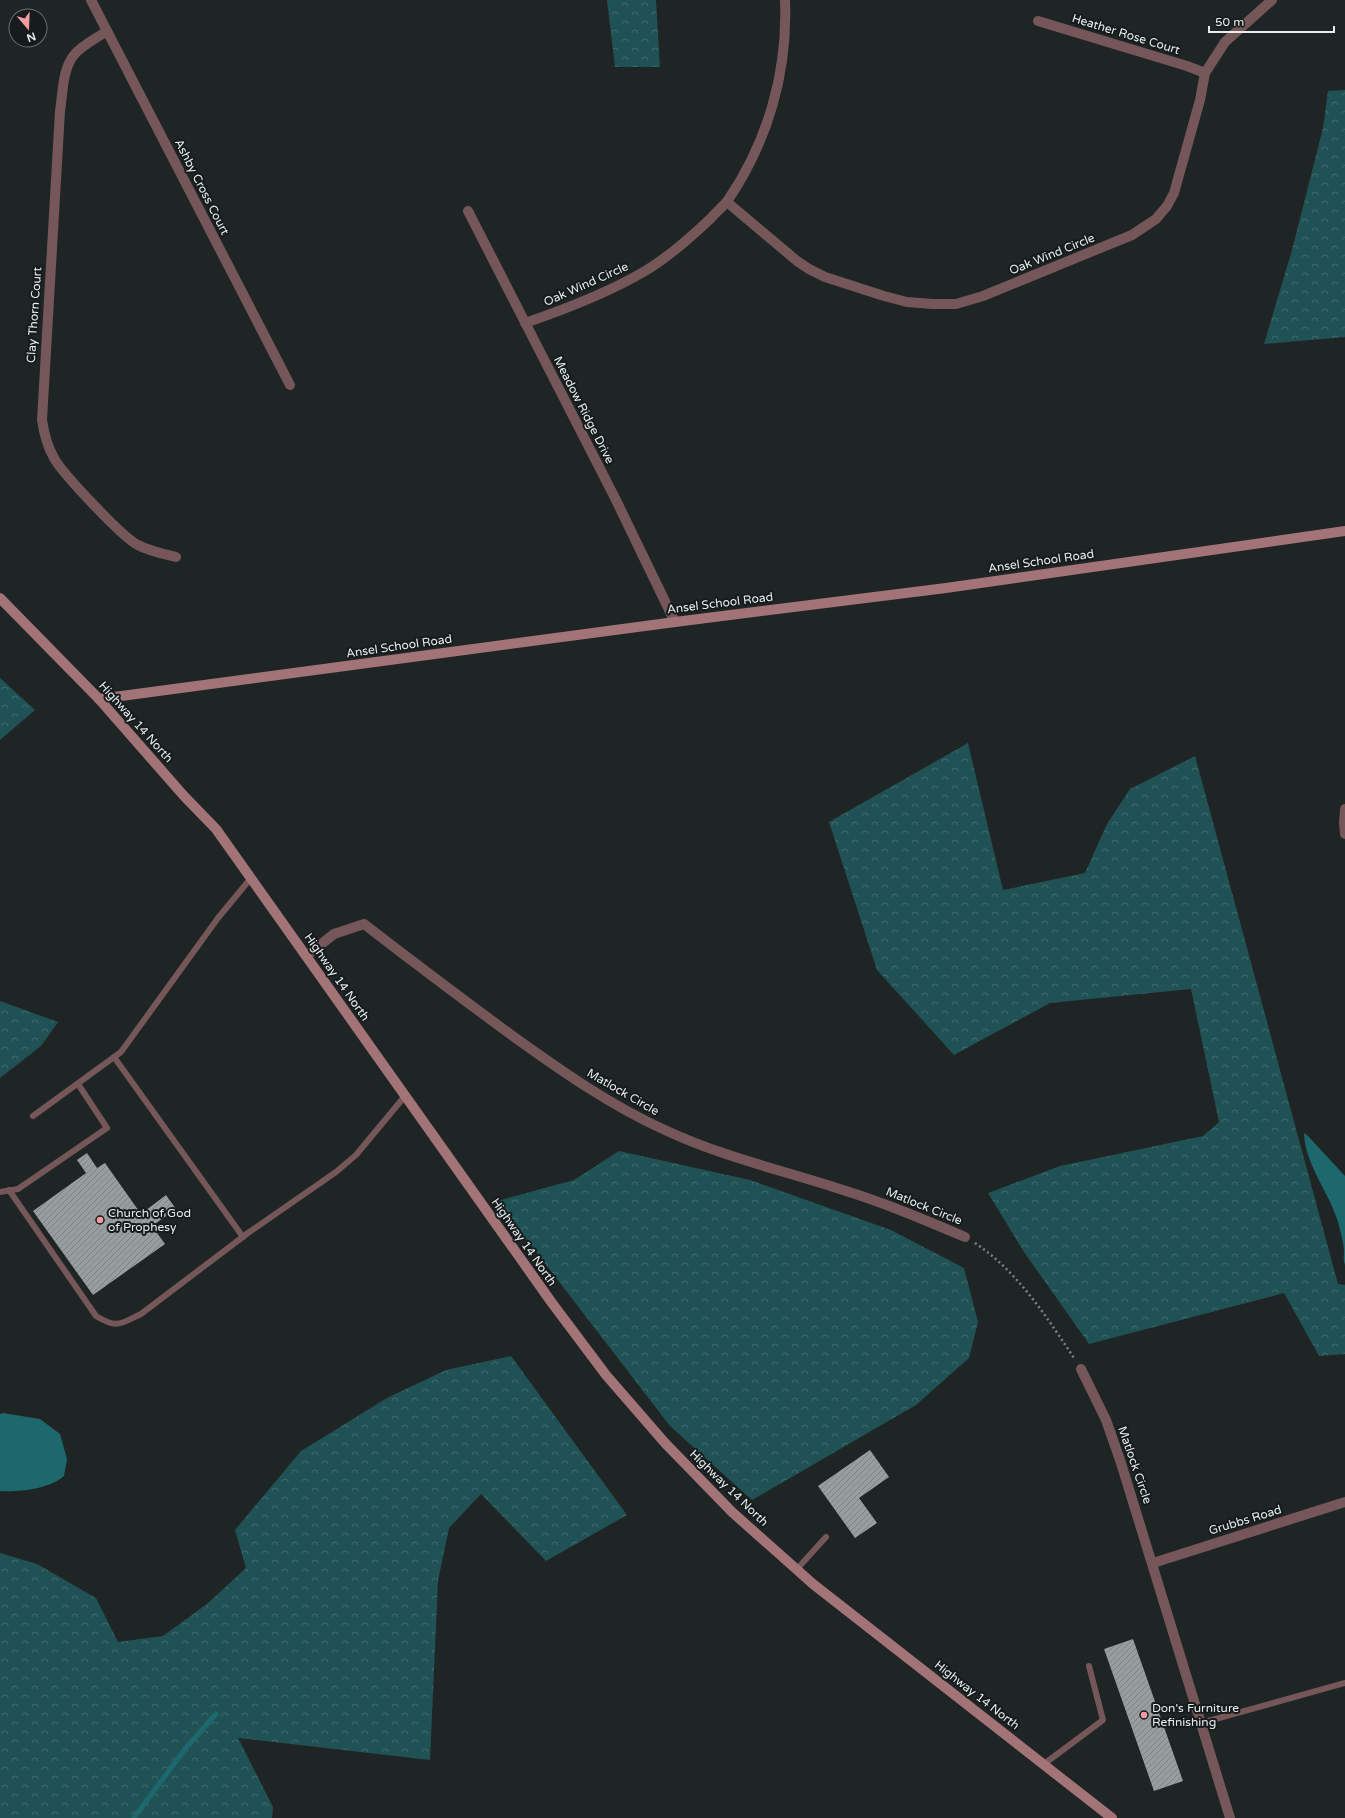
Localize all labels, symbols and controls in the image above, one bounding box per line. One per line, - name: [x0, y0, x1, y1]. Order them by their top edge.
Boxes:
- north arrow: [8, 8, 48, 48]
- scale bar: [1209, 8, 1334, 34]
- street label: Heather Rose Court: [1070, 11, 1182, 57]
- text: 50 m: [1215, 15, 1244, 29]
- text: N: [25, 29, 37, 45]
- street label: Ashby Cross Court: [172, 137, 232, 238]
- street label: Oak Wind Circle: [1007, 230, 1097, 278]
- street label: Oak Wind Circle: [542, 259, 631, 309]
- street label: Clay Thorn Court: [24, 266, 44, 364]
- street label: Meadow Ridge Drive: [551, 354, 617, 466]
- street label: Ansel School Road: [987, 547, 1095, 575]
- street label: Ansel School Road: [666, 590, 774, 616]
- street label: Ansel School Road: [345, 632, 453, 660]
- street label: Highway 14 North: [96, 679, 176, 765]
- street label: Highway 14 North: [302, 930, 372, 1024]
- street label: Matlock Circle: [584, 1066, 662, 1118]
- street label: Matlock Circle: [884, 1184, 964, 1228]
- street label: Highway 14 North: [489, 1195, 559, 1289]
- place label: Church of God of Prophesy: [108, 1206, 191, 1234]
- marker: Church of God of Prophesy: [95, 1215, 105, 1225]
- street label: Matlock Circle: [1115, 1424, 1155, 1506]
- street label: Highway 14 North: [687, 1447, 771, 1529]
- street label: Grubbs Road: [1207, 1502, 1283, 1538]
- street label: Highway 14 North: [932, 1658, 1022, 1732]
- place label: Don's Furniture Refinishing: [1152, 1701, 1239, 1729]
- marker: Don's Furniture Refinishing: [1139, 1710, 1149, 1720]

